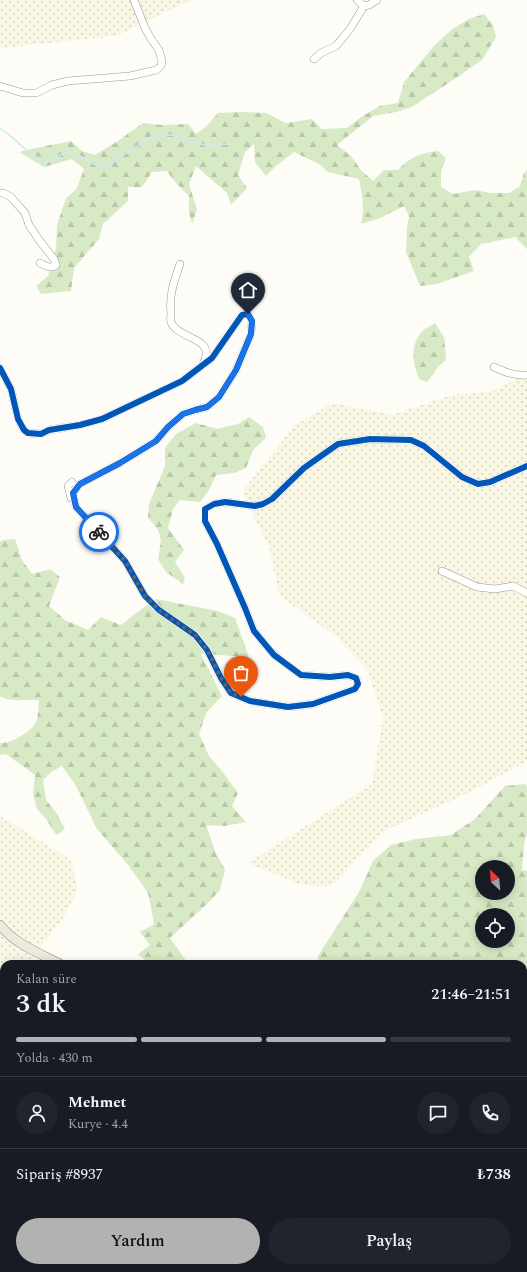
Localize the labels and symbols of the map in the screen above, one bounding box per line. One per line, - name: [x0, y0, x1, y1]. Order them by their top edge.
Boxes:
- pin: [231, 273, 265, 314]
- courier: [79, 512, 119, 552]
- pin: [224, 656, 258, 697]
- north arrow: [475, 860, 515, 900]

